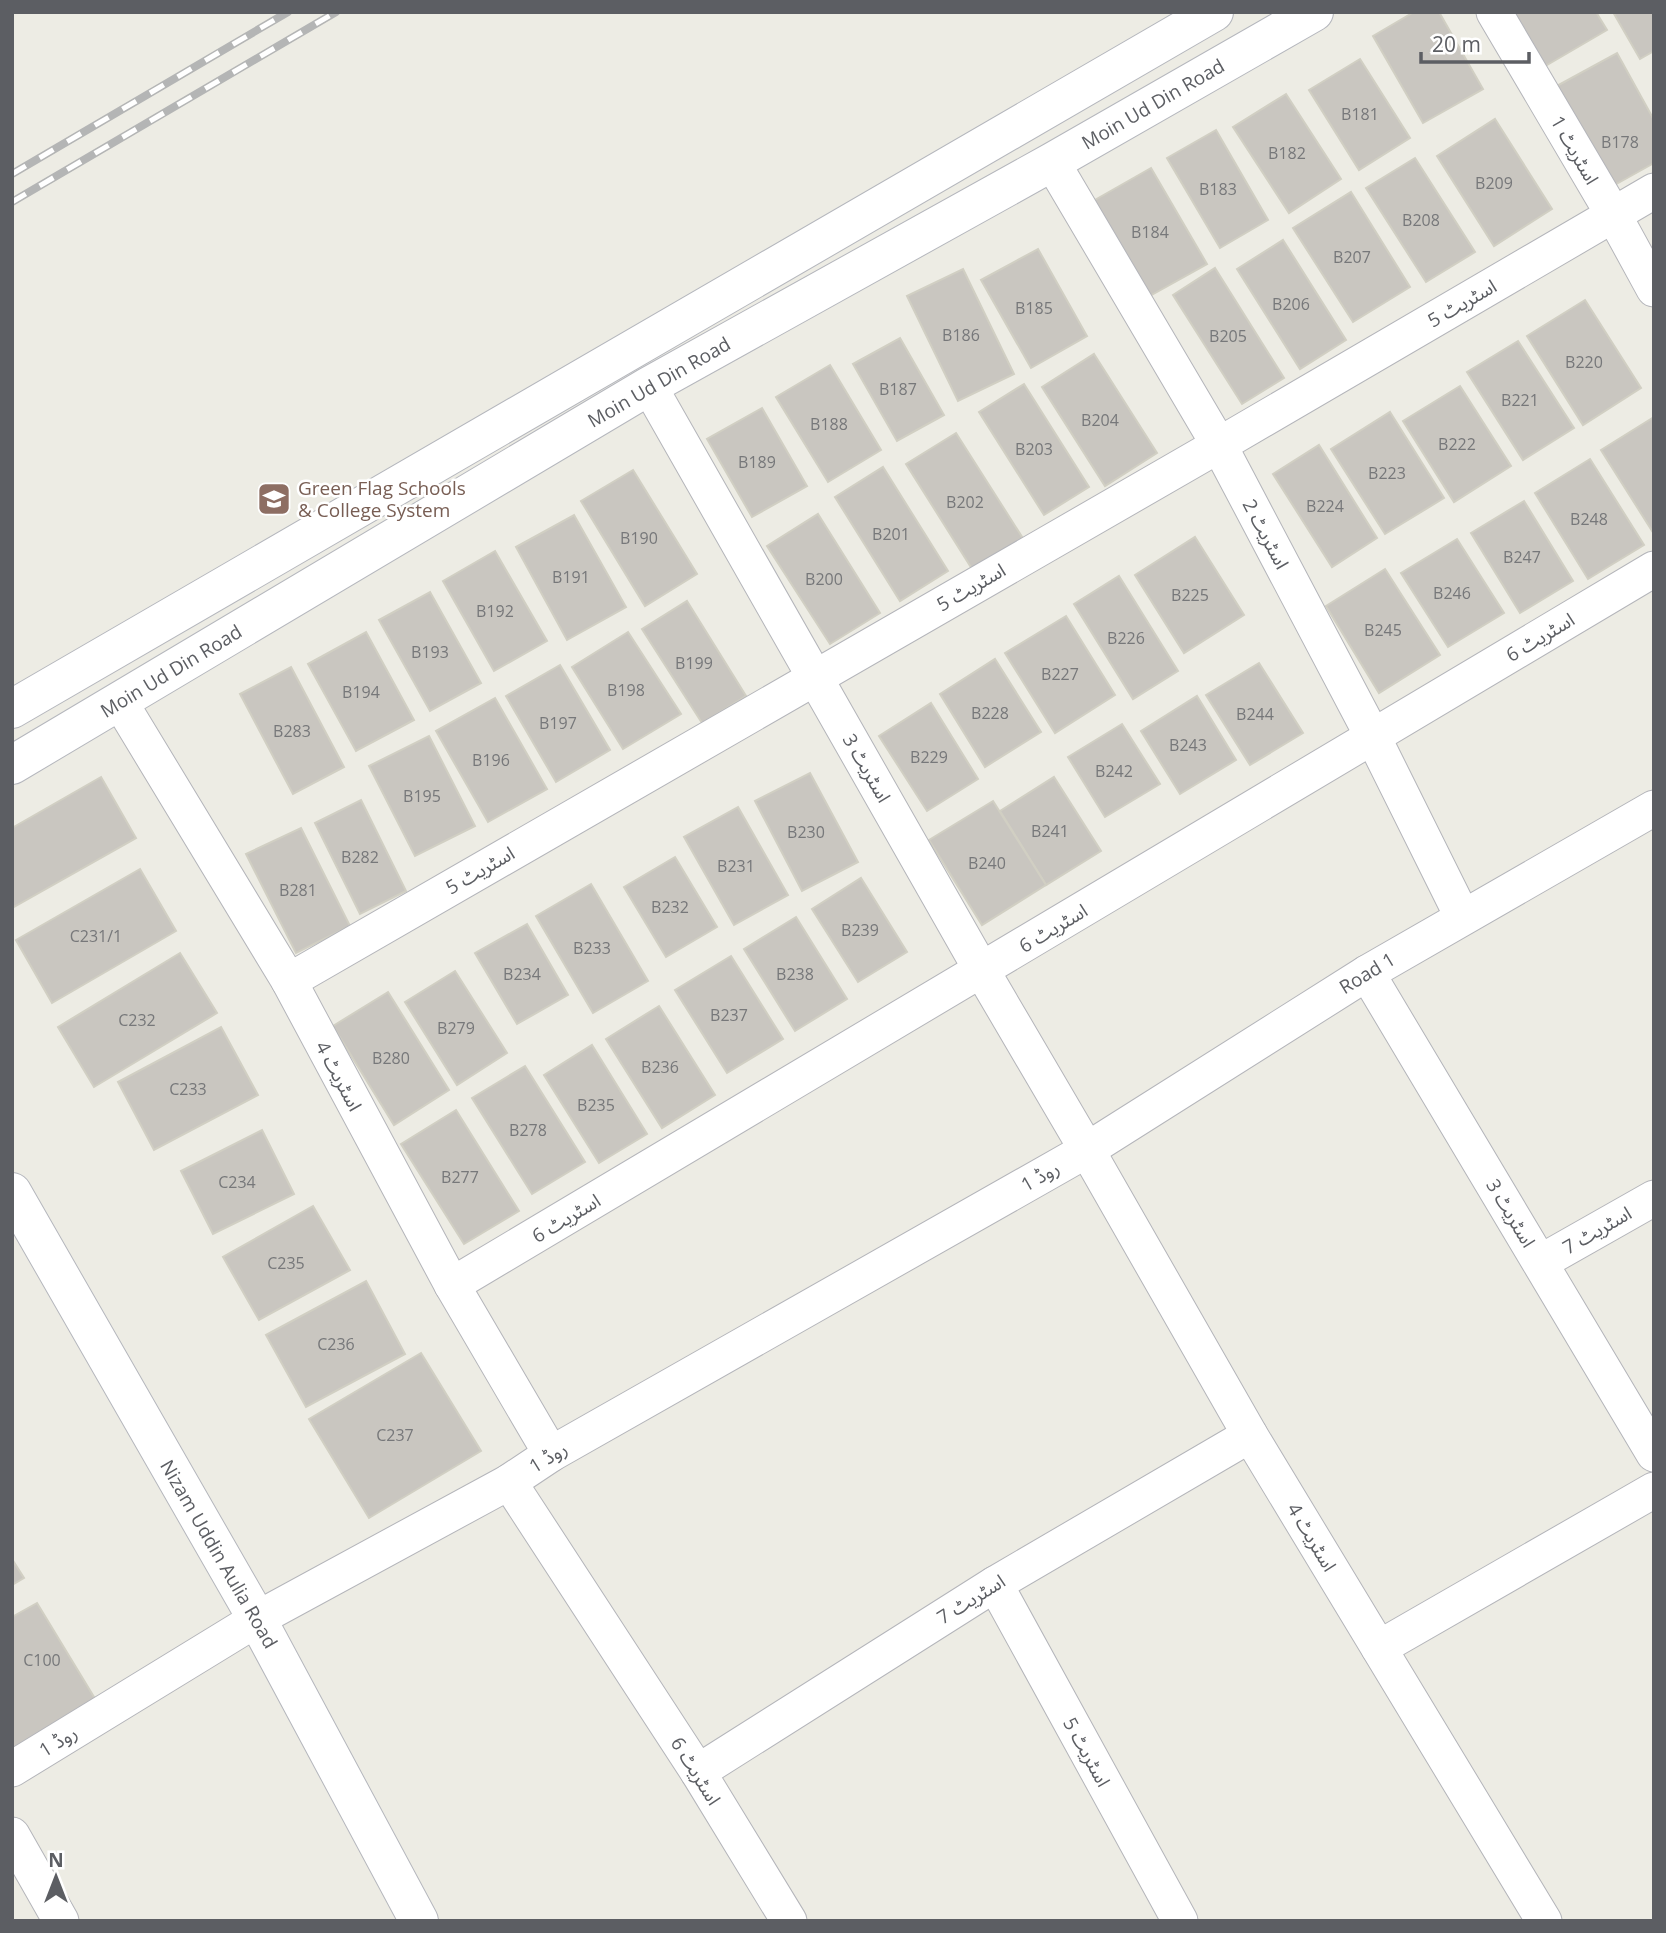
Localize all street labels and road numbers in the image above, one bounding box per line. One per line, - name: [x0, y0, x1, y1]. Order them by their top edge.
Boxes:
- street label: Moin Ud Din Road: [1077, 53, 1229, 155]
- street label: اسٹریٹ 1: [1545, 111, 1605, 189]
- street label: اسٹریٹ 5: [1423, 273, 1501, 333]
- street label: Moin Ud Din Road: [583, 331, 735, 433]
- street label: اسٹریٹ 2: [1237, 494, 1295, 574]
- street label: اسٹریٹ 5: [932, 557, 1010, 617]
- street label: اسٹریٹ 6: [1501, 606, 1579, 668]
- street label: Moin Ud Din Road: [95, 618, 247, 724]
- street label: اسٹریٹ 3: [837, 729, 897, 807]
- street label: اسٹریٹ 5: [441, 840, 519, 900]
- street label: اسٹریٹ 6: [1014, 897, 1092, 959]
- street label: Road 1: [1334, 946, 1400, 1000]
- street label: اسٹریٹ 4: [310, 1036, 368, 1116]
- street label: روڈ 1: [1016, 1155, 1064, 1197]
- street label: اسٹریٹ 3: [1480, 1174, 1542, 1252]
- street label: اسٹریٹ 6: [527, 1187, 605, 1249]
- street label: اسٹریٹ 7: [1558, 1200, 1636, 1260]
- street label: روڈ 1: [524, 1435, 572, 1479]
- street label: Nizam Uddin Aulia Road: [154, 1455, 284, 1653]
- street label: اسٹریٹ 4: [1281, 1498, 1343, 1576]
- street label: اسٹریٹ 7: [932, 1568, 1010, 1630]
- street label: اسٹریٹ 5: [1057, 1713, 1117, 1791]
- street label: روڈ 1: [34, 1719, 82, 1763]
- street label: اسٹریٹ 6: [665, 1732, 727, 1810]

